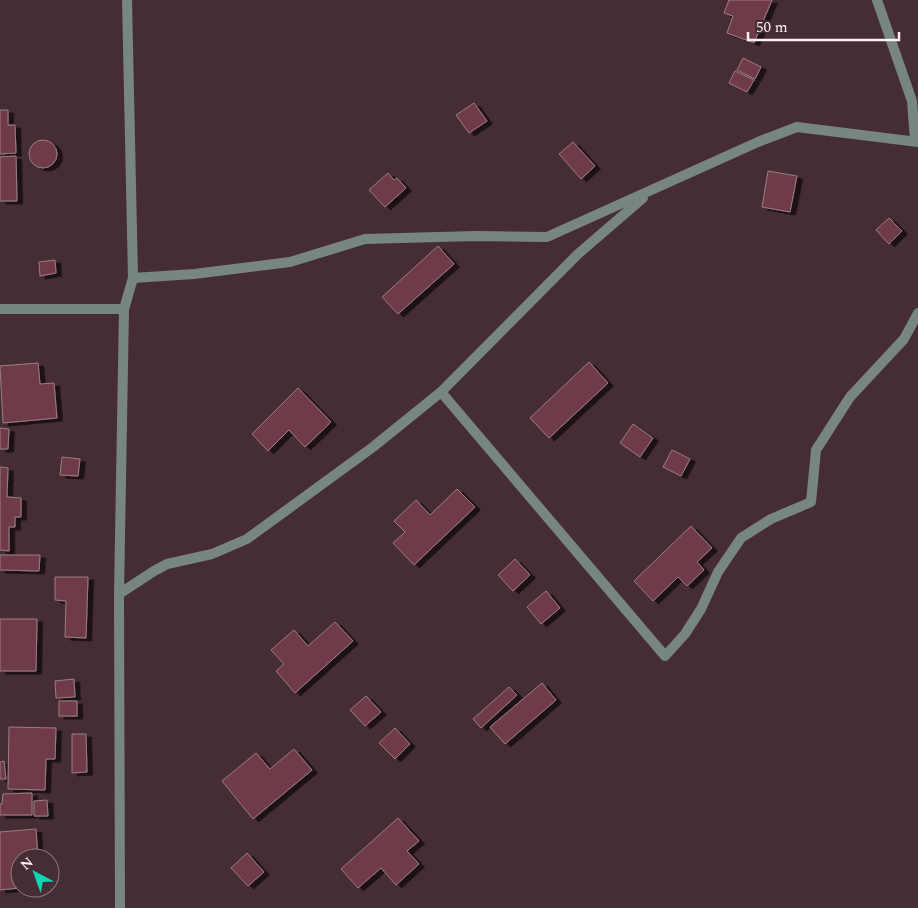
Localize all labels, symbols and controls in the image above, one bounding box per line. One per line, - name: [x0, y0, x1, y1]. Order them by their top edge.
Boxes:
- scale bar: [748, 10, 899, 42]
- text: 50 m: [756, 16, 788, 39]
- north arrow: [10, 848, 60, 898]
- text: N: [16, 852, 38, 875]

